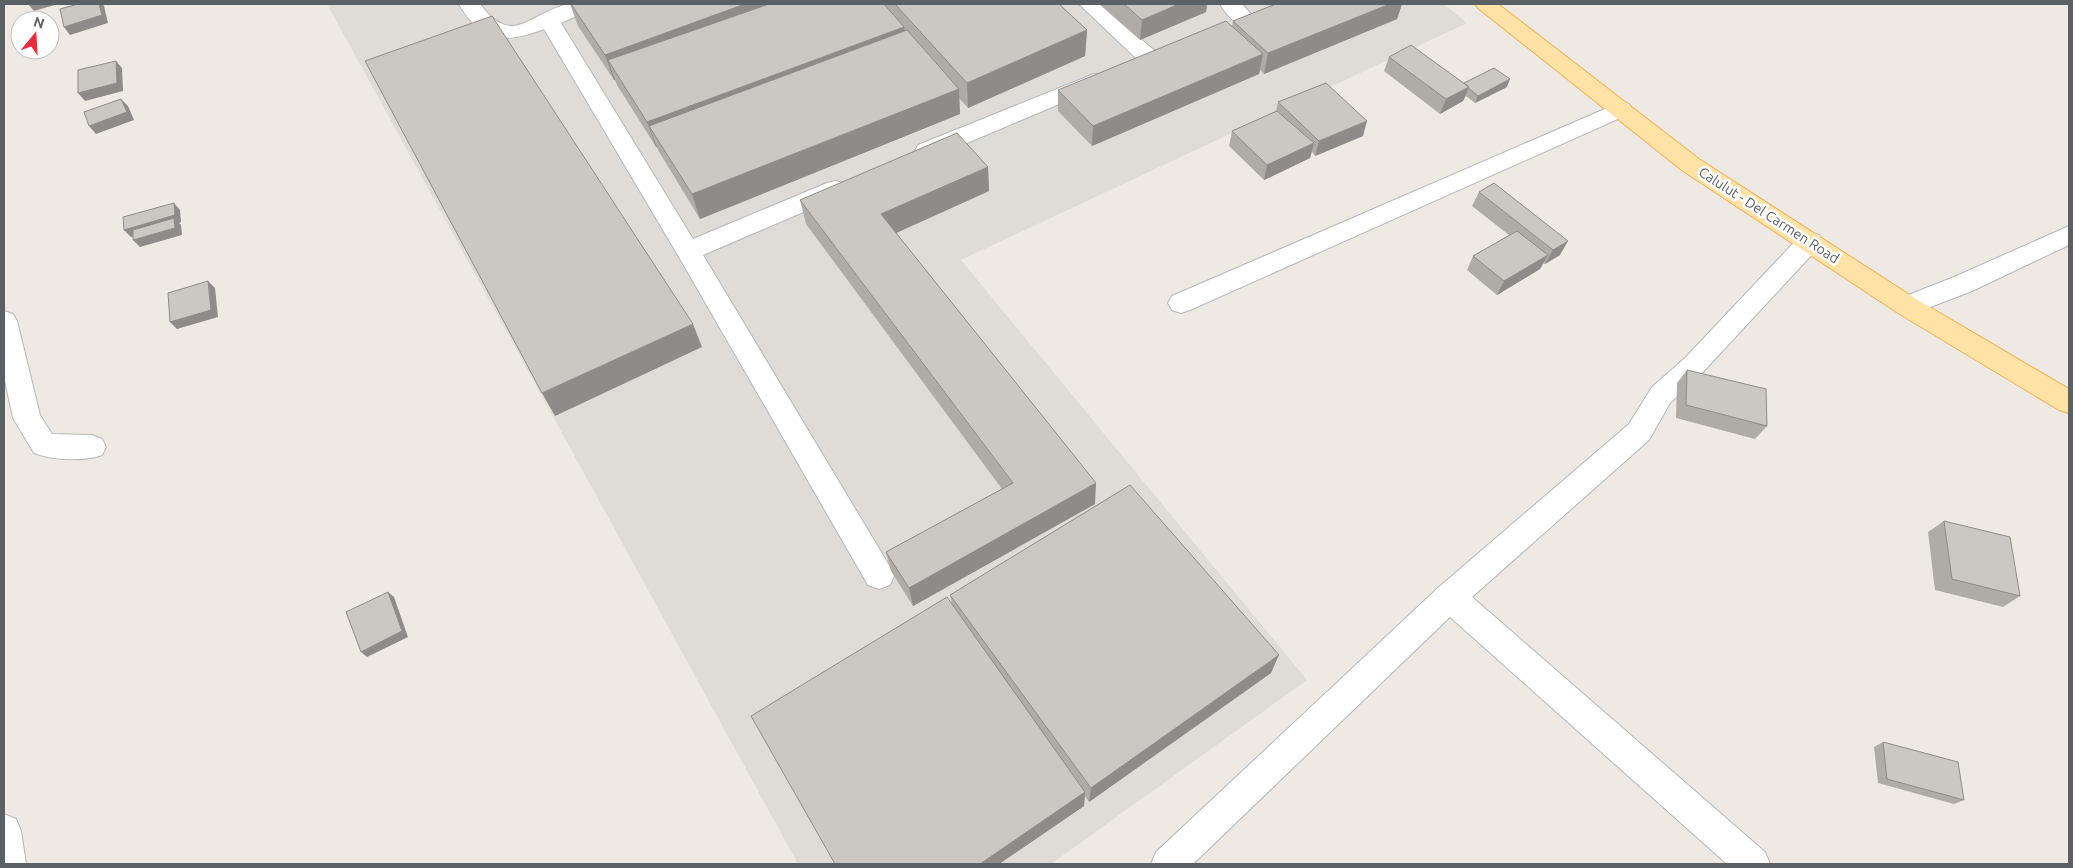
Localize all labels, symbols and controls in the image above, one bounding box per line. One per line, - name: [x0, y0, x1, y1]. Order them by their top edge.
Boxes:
- north arrow: [10, 10, 60, 60]
- text: N: [32, 13, 46, 32]
- street label: Calulut - Del Carmen Road: [1696, 164, 1842, 266]

